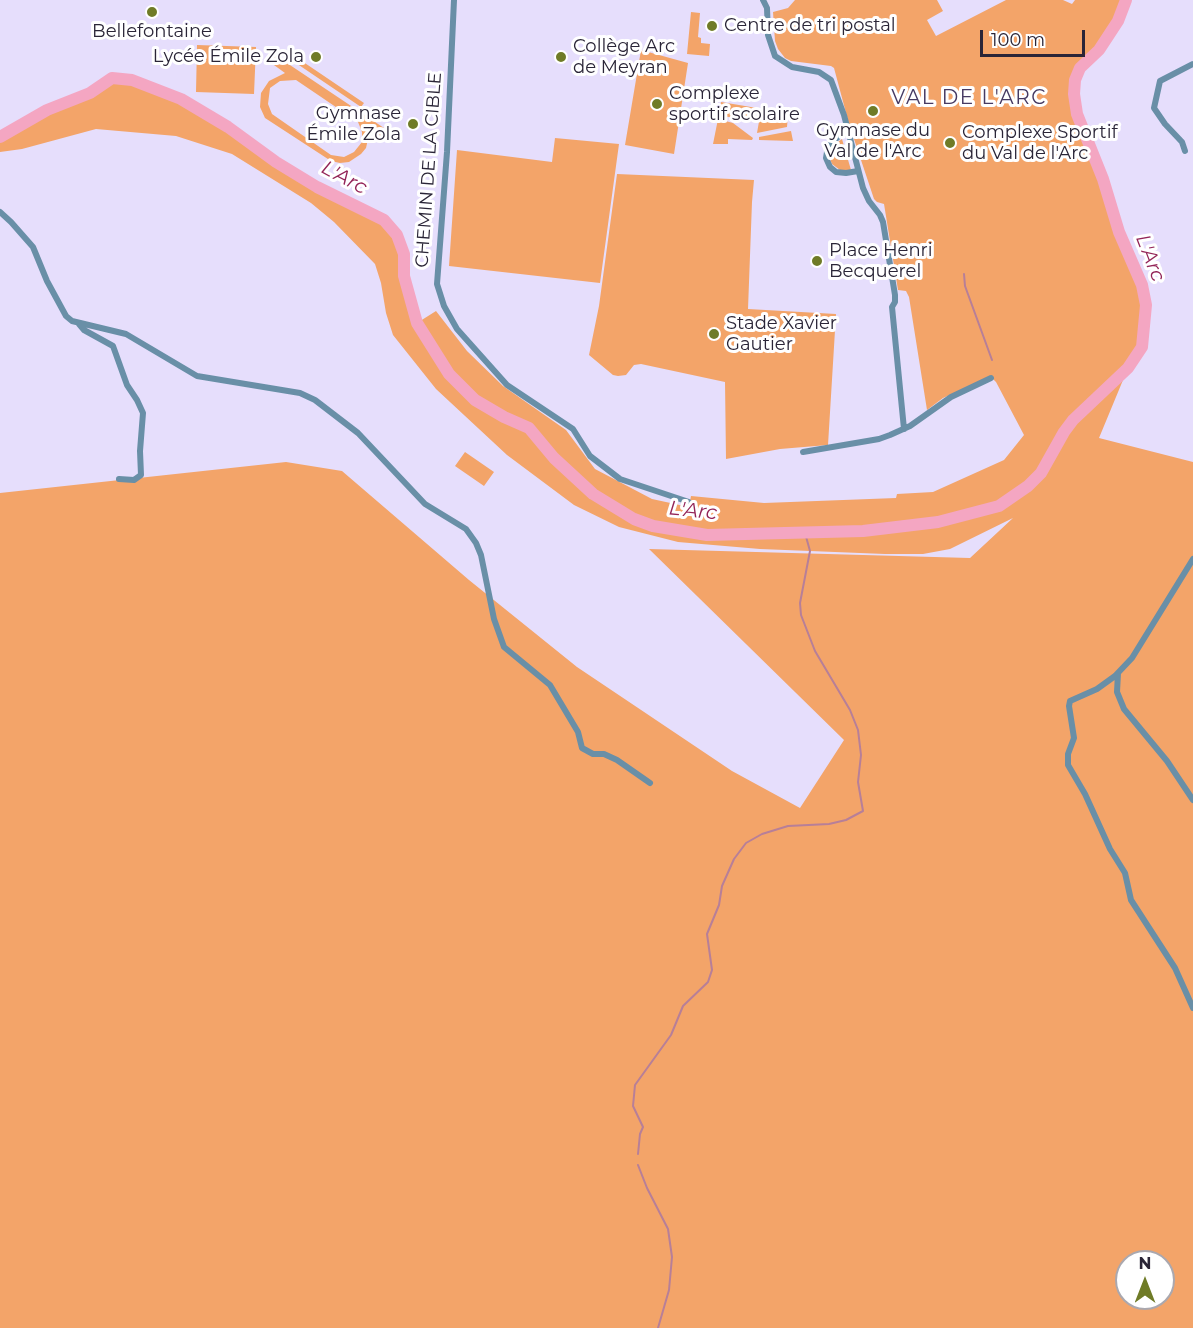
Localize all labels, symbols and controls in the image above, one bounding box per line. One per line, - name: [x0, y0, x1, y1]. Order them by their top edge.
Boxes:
- marker: Bellefontaine: [145, 5, 159, 19]
- place label: Centre de tri postal: [724, 15, 896, 37]
- scale bar: [983, 18, 1088, 56]
- marker: Centre de tri postal: [705, 19, 719, 33]
- place label: Bellefontaine: [92, 21, 212, 43]
- text: 100 m: [991, 29, 1045, 51]
- place label: Collège Arc de Meyran: [573, 36, 675, 78]
- place label: Lycée Émile Zola: [153, 46, 304, 68]
- marker: Lycée Émile Zola: [309, 50, 323, 64]
- marker: Collège Arc de Meyran: [554, 50, 568, 64]
- street label: CHEMIN DE LA CIBLE: [411, 72, 447, 268]
- place label: Complexe sportif scolaire: [669, 83, 800, 125]
- district label: VAL DE L'ARC: [891, 86, 1047, 110]
- marker: Complexe sportif scolaire: [650, 97, 664, 111]
- place label: Gymnase Émile Zola: [306, 103, 401, 146]
- marker: Gymnase du Val de l'Arc: [866, 104, 880, 118]
- marker: Gymnase Émile Zola: [406, 117, 420, 131]
- place label: Gymnase du Val de l'Arc: [816, 120, 930, 162]
- place label: Complexe Sportif du Val de l'Arc: [962, 122, 1118, 164]
- marker: Complexe Sportif du Val de l'Arc: [943, 136, 957, 150]
- water label: L'Arc: [317, 156, 371, 200]
- water label: L'Arc: [1130, 231, 1170, 285]
- place label: Place Henri Becquerel: [829, 240, 933, 282]
- marker: Place Henri Becquerel: [810, 254, 824, 268]
- place label: Stade Xavier Gautier: [726, 313, 837, 356]
- marker: Stade Xavier Gautier: [707, 327, 721, 341]
- water label: L'Arc: [668, 497, 718, 525]
- north arrow: [1115, 1250, 1175, 1310]
- text: N: [1139, 1254, 1151, 1273]

